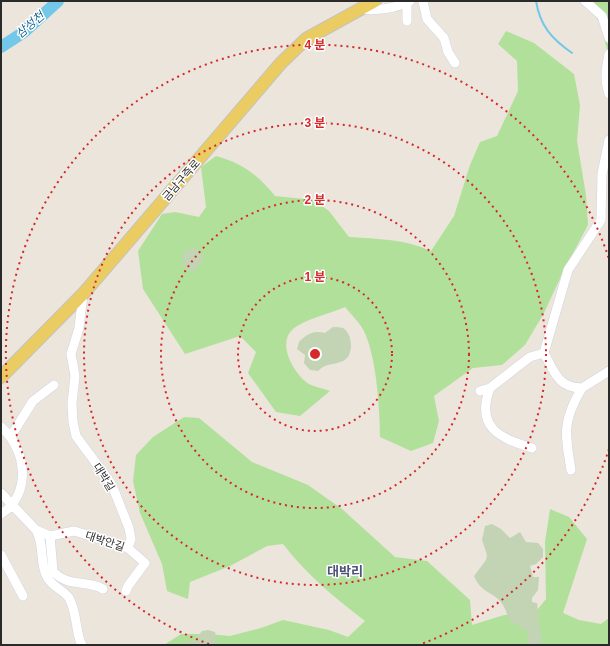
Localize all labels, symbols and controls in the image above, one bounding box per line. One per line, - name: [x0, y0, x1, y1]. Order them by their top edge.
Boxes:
- water label: 삼성천: [13, 8, 49, 41]
- text: 4 분: [304, 38, 326, 52]
- text: 3 분: [304, 116, 326, 130]
- street label: 금남구즉로: [160, 157, 202, 203]
- text: 2 분: [304, 193, 326, 207]
- text: 1 분: [304, 270, 326, 284]
- centre of rings: [308, 347, 322, 361]
- street label: 대박길: [91, 461, 117, 493]
- street label: 대박안길: [84, 529, 126, 553]
- district label: 대박리: [327, 564, 363, 579]

